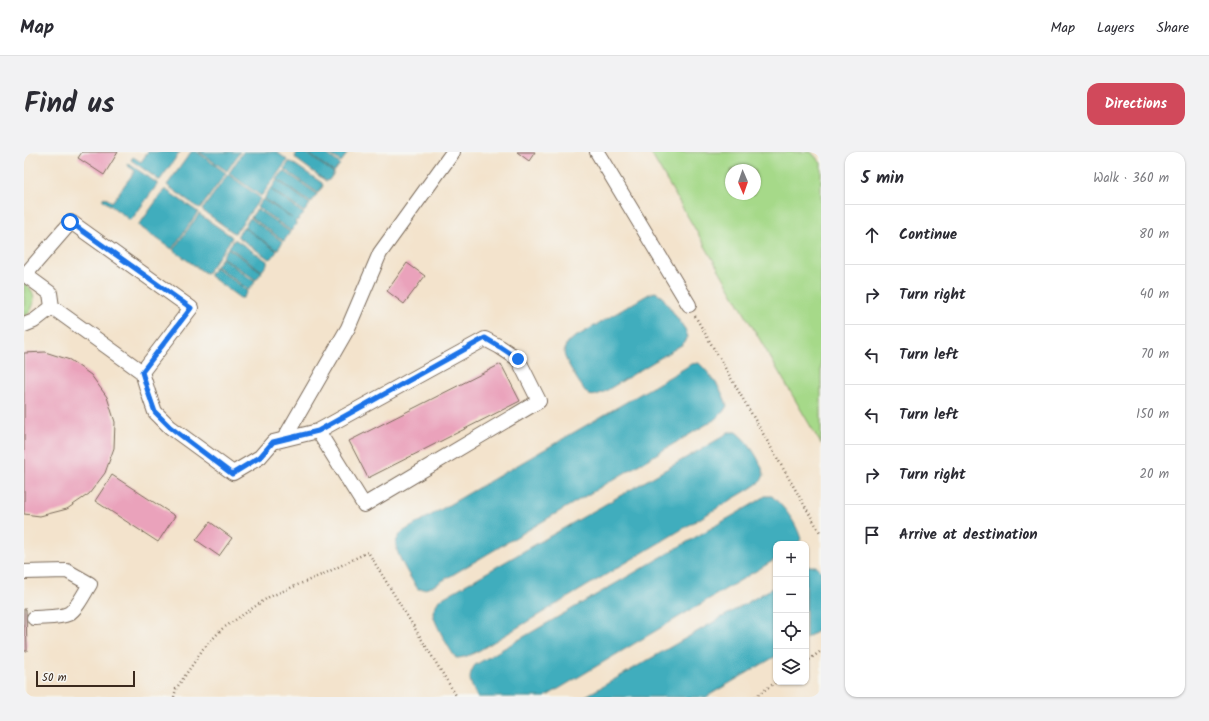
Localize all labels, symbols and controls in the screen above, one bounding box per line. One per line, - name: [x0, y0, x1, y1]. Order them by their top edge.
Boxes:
- text: Map: [20, 13, 54, 43]
- text: Map: [1051, 17, 1075, 39]
- text: Layers: [1097, 17, 1135, 39]
- text: Share: [1157, 17, 1189, 39]
- text: Find us: [24, 82, 115, 127]
- button: Directions: [1087, 83, 1185, 125]
- north arrow: [725, 164, 761, 200]
- text: 5 min: [861, 165, 904, 192]
- text: Walk · 360 m: [1093, 168, 1169, 189]
- route start: [61, 213, 79, 231]
- text: Continue: [899, 223, 957, 247]
- icon: ahead: [861, 224, 883, 246]
- text: 80 m: [1139, 224, 1169, 245]
- text: Turn right: [899, 283, 966, 307]
- icon: right: [861, 284, 883, 306]
- text: 40 m: [1140, 284, 1169, 305]
- text: Turn left: [899, 343, 959, 367]
- icon: left: [861, 344, 883, 366]
- text: 70 m: [1141, 344, 1169, 365]
- route end: [509, 350, 527, 368]
- text: Turn left: [899, 403, 959, 427]
- icon: left: [861, 404, 883, 426]
- text: 150 m: [1136, 404, 1169, 425]
- text: Turn right: [899, 463, 966, 487]
- icon: right: [861, 464, 883, 486]
- text: 20 m: [1139, 464, 1169, 485]
- text: Arrive at destination: [899, 523, 1038, 547]
- icon: arrive: [861, 524, 883, 546]
- map controls: [773, 541, 809, 685]
- button: +: [773, 541, 809, 577]
- button: −: [773, 577, 809, 613]
- button: locate: [773, 613, 809, 649]
- button: layers: [773, 649, 809, 685]
- scale bar: [36, 669, 135, 688]
- text: 50 m: [42, 669, 67, 687]

